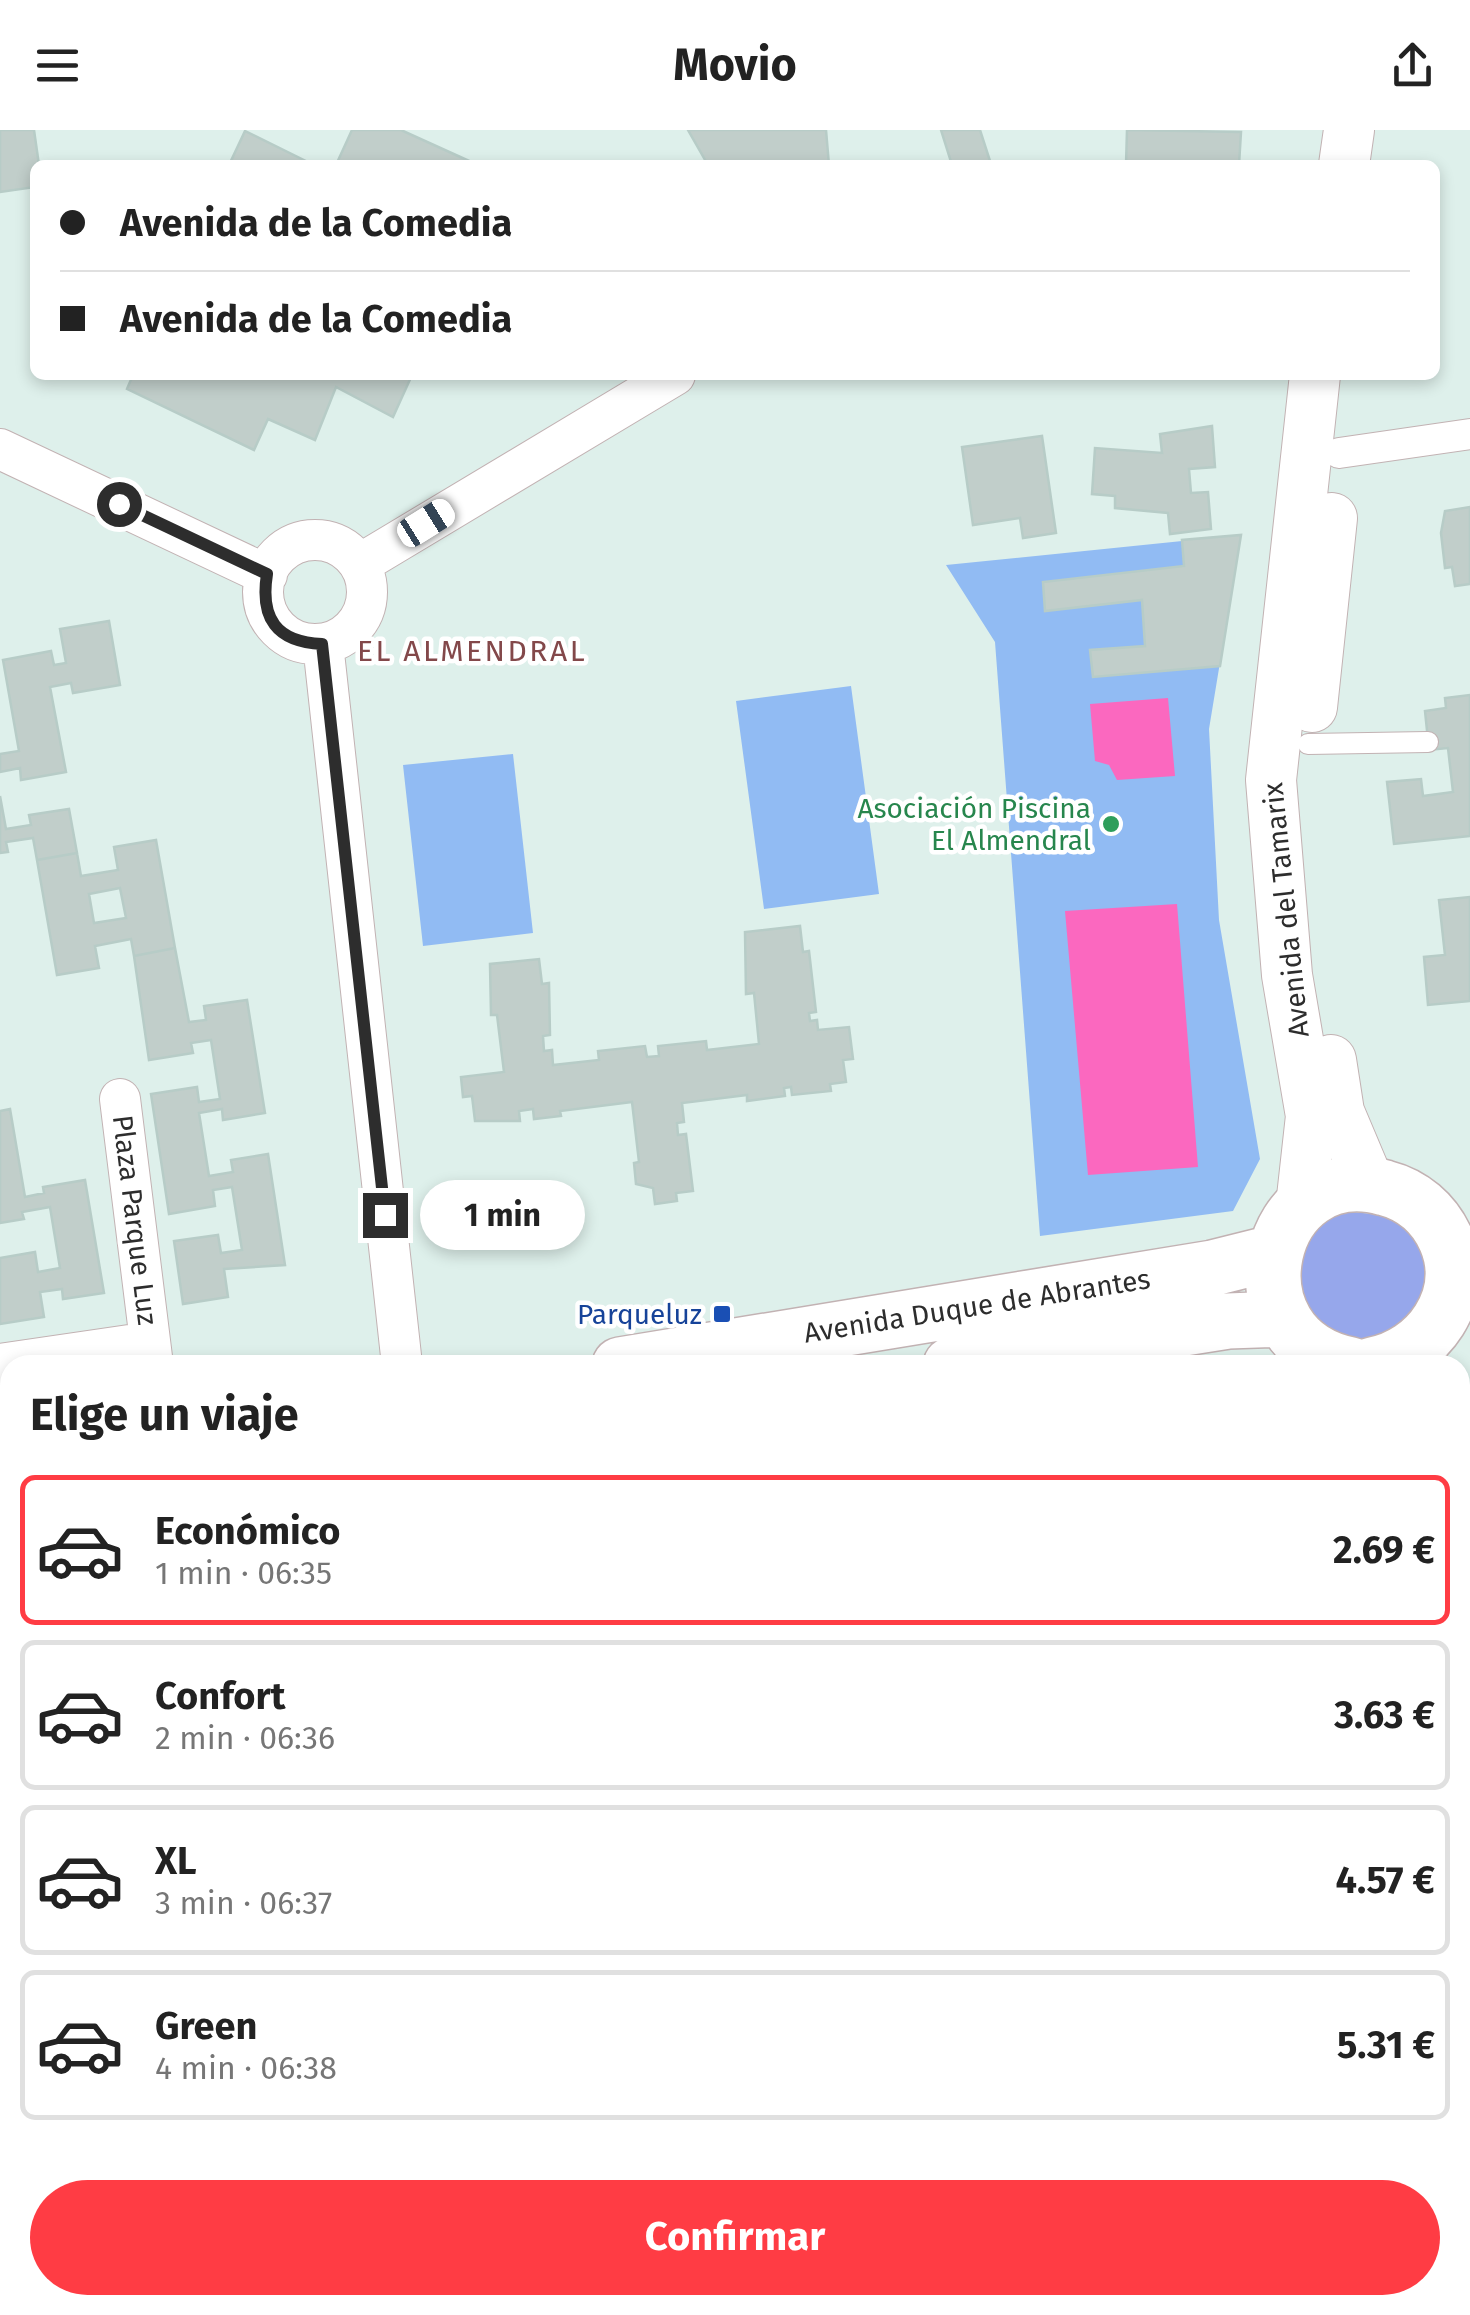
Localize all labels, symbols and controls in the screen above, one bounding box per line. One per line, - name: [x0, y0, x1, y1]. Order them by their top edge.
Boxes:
- icon: menu: [30, 38, 85, 93]
- text: Movio: [673, 38, 797, 92]
- icon: share: [1385, 38, 1440, 93]
- text: Avenida de la Comedia: [120, 200, 512, 246]
- text: Avenida de la Comedia: [120, 296, 512, 342]
- route start: [97, 482, 142, 527]
- car: [393, 494, 459, 552]
- district label: EL ALMENDRAL: [357, 633, 587, 669]
- street label: Avenida del Tamarix: [1256, 781, 1316, 1039]
- place label: Asociación Piscina El Almendral: [857, 792, 1091, 857]
- marker: Asociación Piscina El Almendral: [1100, 813, 1122, 835]
- street label: Plaza Parque Luz: [106, 1113, 164, 1327]
- callout: 1 min: [420, 1180, 585, 1250]
- route end: [363, 1193, 408, 1238]
- text: 1 min: [464, 1196, 541, 1234]
- street label: Avenida Duque de Abrantes: [801, 1262, 1153, 1350]
- place label: Parqueluz: [577, 1298, 702, 1331]
- marker: Parqueluz: [711, 1303, 733, 1325]
- text: Elige un viaje: [30, 1388, 298, 1442]
- icon: car: [35, 1505, 125, 1595]
- text: Económico: [155, 1508, 340, 1554]
- text: 2.69 €: [1333, 1527, 1435, 1573]
- text: 1 min · 06:35: [155, 1554, 332, 1592]
- icon: car: [35, 1670, 125, 1760]
- text: Confort: [155, 1673, 285, 1719]
- text: 3.63 €: [1334, 1692, 1435, 1738]
- text: 2 min · 06:36: [155, 1719, 335, 1757]
- icon: car: [35, 1835, 125, 1925]
- text: XL: [155, 1838, 197, 1884]
- text: 4.57 €: [1335, 1857, 1435, 1903]
- text: 3 min · 06:37: [155, 1884, 332, 1922]
- icon: car: [35, 2000, 125, 2090]
- text: Green: [155, 2003, 258, 2049]
- text: 5.31 €: [1337, 2022, 1435, 2068]
- text: 4 min · 06:38: [155, 2049, 337, 2087]
- button: Confirmar: [30, 2180, 1440, 2295]

